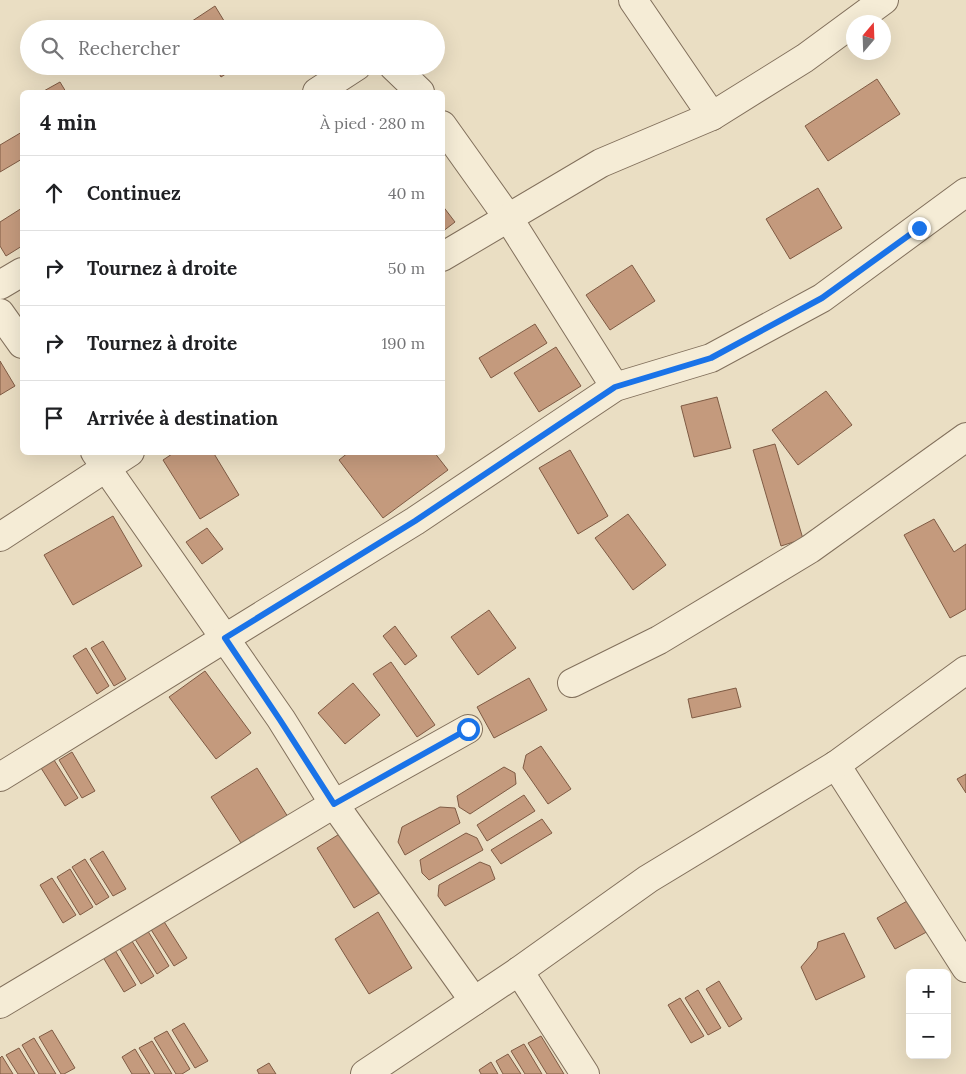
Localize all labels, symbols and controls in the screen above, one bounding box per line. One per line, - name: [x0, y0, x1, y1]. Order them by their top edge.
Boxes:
- north arrow: [846, 15, 891, 60]
- search box: [20, 20, 445, 75]
- icon: search: [38, 34, 66, 62]
- text: Rechercher: [78, 36, 180, 60]
- text: 4 min: [40, 109, 97, 136]
- text: À pied · 280 m: [320, 113, 425, 133]
- icon: ahead: [40, 179, 68, 207]
- text: Continuez: [87, 181, 181, 205]
- text: 40 m: [388, 183, 425, 203]
- route end: [908, 217, 931, 240]
- icon: right: [40, 254, 68, 282]
- text: Tournez à droite: [87, 256, 237, 280]
- text: 50 m: [388, 258, 425, 278]
- icon: right: [40, 329, 68, 357]
- text: Tournez à droite: [87, 331, 237, 355]
- text: 190 m: [381, 333, 425, 353]
- icon: arrive: [40, 404, 68, 432]
- text: Arrivée à destination: [87, 406, 278, 430]
- route start: [457, 718, 480, 741]
- map controls: [906, 969, 951, 1059]
- button: +: [906, 969, 951, 1014]
- button: −: [906, 1014, 951, 1059]

